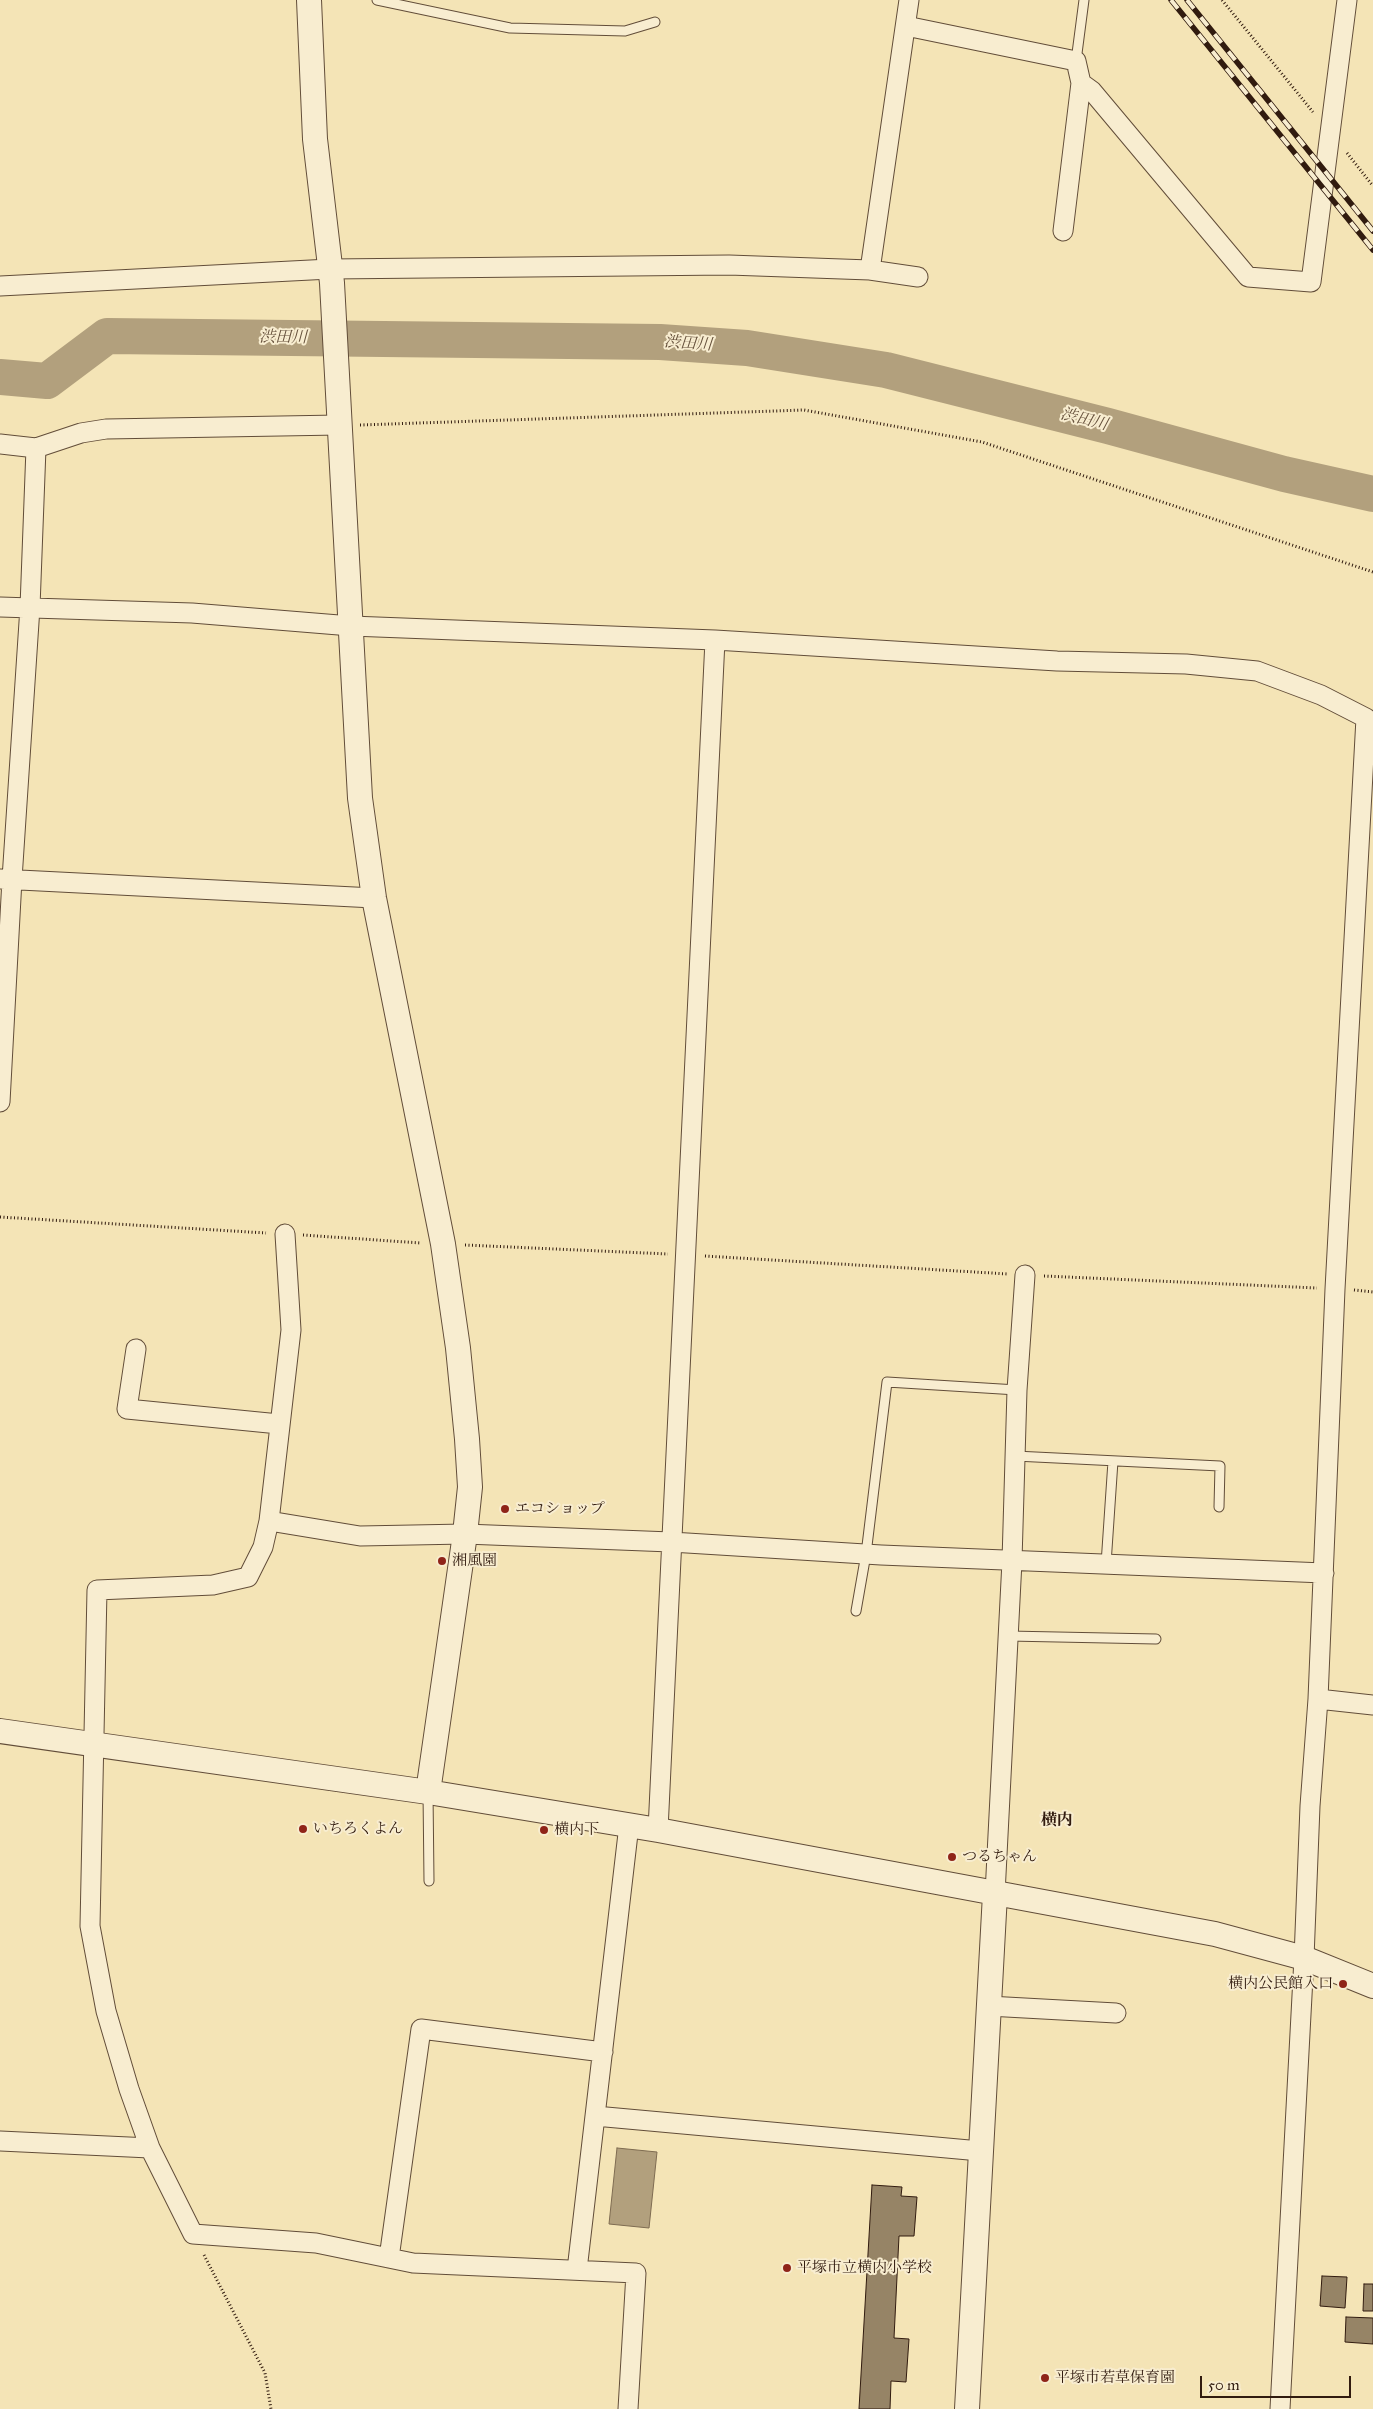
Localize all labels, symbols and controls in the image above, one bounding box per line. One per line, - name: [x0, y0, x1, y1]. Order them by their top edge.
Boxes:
- water label: 渋田川: [259, 328, 307, 348]
- water label: 渋田川: [663, 333, 713, 355]
- water label: 渋田川: [1058, 405, 1110, 435]
- place label: エコショップ: [515, 1500, 605, 1518]
- marker: エコショップ: [499, 1503, 511, 1515]
- place label: 湘風園: [452, 1552, 497, 1570]
- marker: 湘風園: [436, 1555, 448, 1567]
- district label: 横内: [1041, 1811, 1073, 1831]
- place label: いちろくよん: [313, 1820, 403, 1838]
- place label: 横内下: [554, 1821, 599, 1839]
- marker: いちろくよん: [297, 1823, 309, 1835]
- marker: 横内下: [538, 1824, 550, 1836]
- place label: つるちゃん: [962, 1848, 1037, 1866]
- marker: つるちゃん: [946, 1851, 958, 1863]
- place label: 横内公民館入口: [1228, 1975, 1333, 1993]
- marker: 横内公民館入口: [1337, 1978, 1349, 1990]
- place label: 平塚市立横内小学校: [797, 2259, 932, 2277]
- marker: 平塚市立横内小学校: [781, 2262, 793, 2274]
- scale bar: [1203, 2366, 1354, 2398]
- place label: 平塚市若草保育園: [1055, 2369, 1175, 2387]
- marker: 平塚市若草保育園: [1039, 2372, 1051, 2384]
- text: 50 m: [1208, 2376, 1240, 2394]

